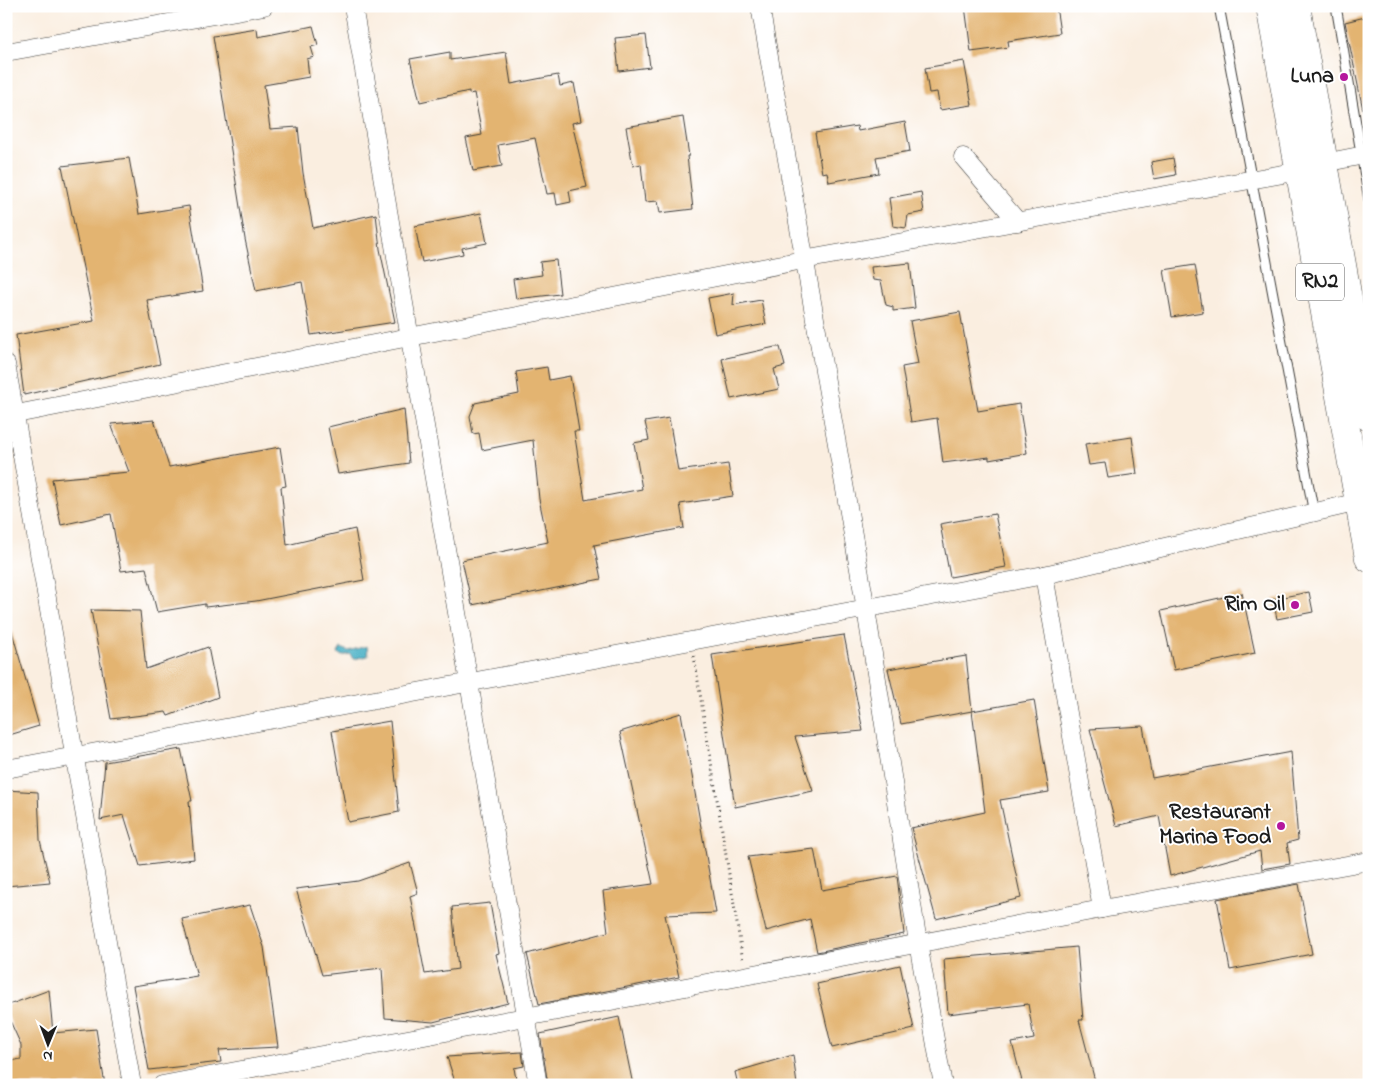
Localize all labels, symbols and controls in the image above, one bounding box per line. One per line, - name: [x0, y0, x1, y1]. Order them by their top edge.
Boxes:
- place label: Luna: [1291, 61, 1334, 93]
- marker: Luna: [1338, 71, 1350, 83]
- road number: RN2: [1296, 264, 1344, 300]
- place label: Rim Oil: [1224, 589, 1285, 621]
- marker: Rim Oil: [1289, 599, 1301, 611]
- place label: Restaurant Marina Food: [1159, 797, 1272, 854]
- marker: Restaurant Marina Food: [1275, 820, 1287, 832]
- north arrow: [22, 1018, 72, 1068]
- text: N: [43, 1045, 53, 1066]

